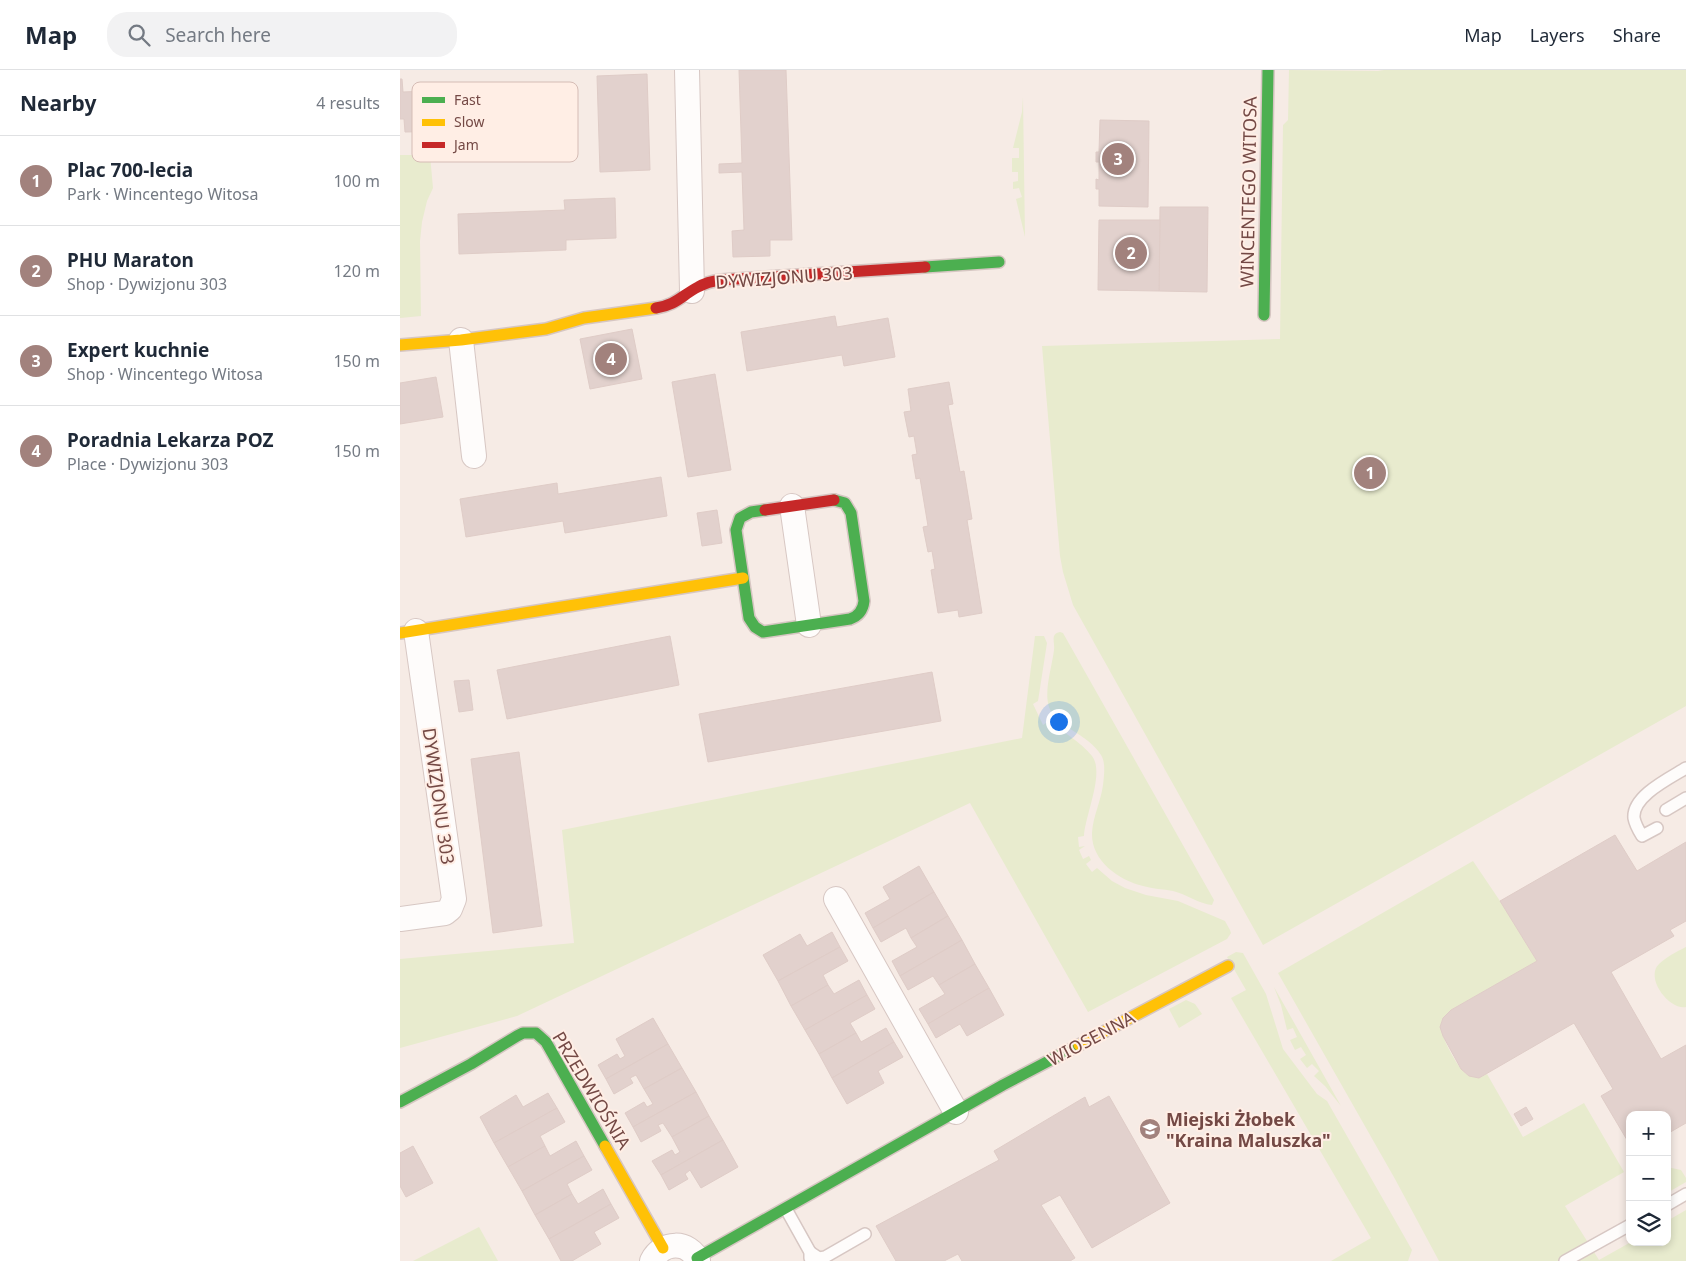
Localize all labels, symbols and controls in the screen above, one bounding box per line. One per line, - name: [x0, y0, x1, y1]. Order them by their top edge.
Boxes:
- search box: [107, 12, 457, 57]
- text: Map: [25, 18, 77, 51]
- icon: search: [125, 21, 153, 49]
- text: Search here: [165, 22, 271, 48]
- text: Map: [1464, 23, 1502, 47]
- text: Layers: [1530, 23, 1585, 47]
- text: Share: [1613, 23, 1661, 47]
- legend: [412, 82, 578, 162]
- text: Nearby: [20, 89, 96, 117]
- text: Fast: [454, 90, 481, 109]
- text: 4 results: [316, 92, 380, 114]
- street label: WINCENTEGO WITOSA: [1234, 96, 1262, 288]
- text: Slow: [454, 112, 485, 131]
- text: Jam: [452, 135, 479, 154]
- pin: 3: [1102, 140, 1134, 178]
- text: Plac 700-lecia: [67, 157, 193, 183]
- text: 1: [31, 170, 41, 192]
- text: 100 m: [333, 170, 380, 192]
- text: Park · Wincentego Witosa: [67, 183, 259, 205]
- pin: 2: [1115, 234, 1147, 272]
- text: PHU Maraton: [67, 247, 194, 273]
- text: 2: [31, 260, 41, 282]
- text: 120 m: [333, 260, 380, 282]
- street label: DYWIZJONU 303: [714, 260, 854, 294]
- text: Shop · Dywizjonu 303: [67, 273, 227, 295]
- text: Expert kuchnie: [67, 337, 209, 363]
- pin: 4: [595, 340, 627, 378]
- text: 3: [31, 350, 41, 372]
- text: 150 m: [333, 350, 380, 372]
- text: Shop · Wincentego Witosa: [67, 363, 263, 385]
- text: Poradnia Lekarza POZ: [67, 427, 273, 453]
- text: 4: [31, 440, 41, 462]
- text: 150 m: [333, 440, 380, 462]
- text: Place · Dywizjonu 303: [67, 453, 228, 475]
- pin: 1: [1354, 454, 1386, 492]
- your location: [1046, 709, 1072, 735]
- street label: DYWIZJONU 303: [418, 726, 460, 866]
- street label: WIOSENNA: [1043, 1005, 1139, 1071]
- street label: PRZEDWIOŚNIA: [547, 1027, 637, 1154]
- place label: Miejski Żłobek "Kraina Maluszka": [1166, 1107, 1331, 1152]
- map controls: [1626, 1111, 1671, 1246]
- button: +: [1626, 1111, 1671, 1156]
- school or university icon: Miejski Żłobek "Kraina Maluszka": [1138, 1117, 1162, 1141]
- button: −: [1626, 1156, 1671, 1201]
- button: layers: [1626, 1201, 1671, 1246]

